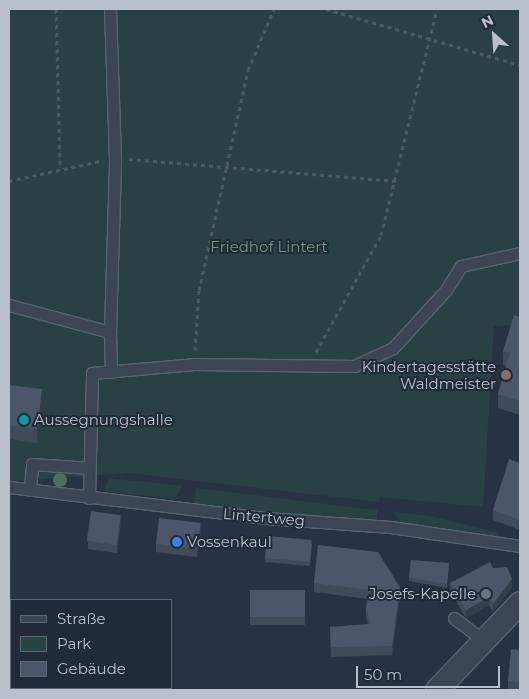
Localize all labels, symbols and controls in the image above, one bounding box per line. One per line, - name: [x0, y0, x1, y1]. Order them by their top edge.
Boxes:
- north arrow: [469, 10, 519, 60]
- text: N: [478, 11, 496, 32]
- park label: Friedhof Lintert: [210, 238, 328, 256]
- place label: Kindertagesstätte Waldmeister: [362, 357, 496, 392]
- marker: Kindertagesstätte Waldmeister: [500, 369, 512, 381]
- place label: Aussegnungshalle: [34, 411, 173, 429]
- marker: Aussegnungshalle: [18, 414, 30, 426]
- street label: Lintertweg: [222, 504, 306, 530]
- place label: Vossenkaul: [187, 533, 272, 551]
- marker: Vossenkaul: [171, 536, 183, 548]
- place label: Josefs-Kapelle: [369, 585, 476, 603]
- marker: Josefs-Kapelle: [480, 588, 492, 600]
- legend: [10, 599, 172, 689]
- text: Straße: [57, 609, 106, 628]
- text: Park: [57, 634, 91, 653]
- scale bar: [359, 656, 503, 688]
- text: Gebäude: [57, 659, 126, 678]
- text: 50 m: [364, 665, 402, 684]

